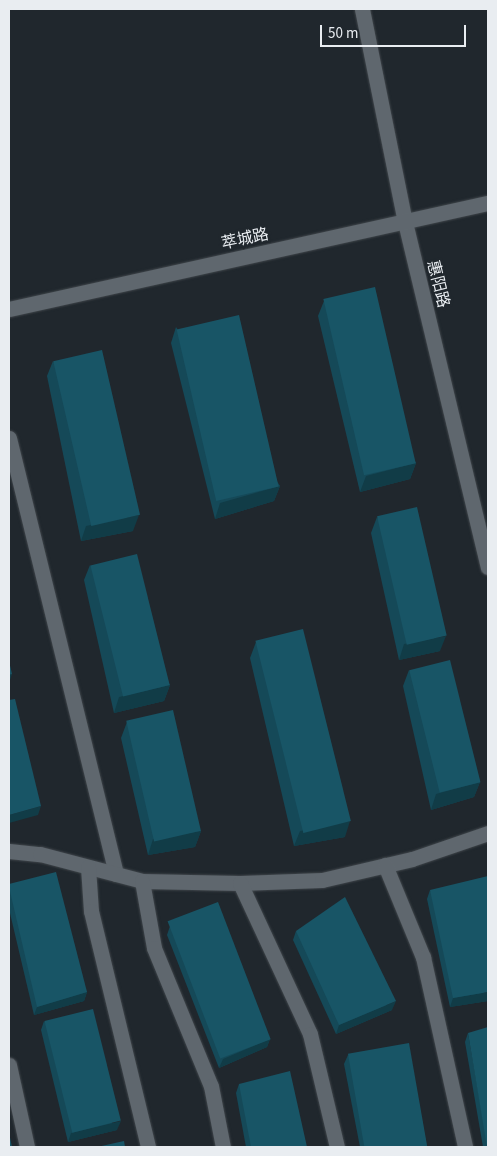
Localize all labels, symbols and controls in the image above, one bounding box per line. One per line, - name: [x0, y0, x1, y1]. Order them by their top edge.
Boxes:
- scale bar: [322, 15, 468, 47]
- text: 50 m: [328, 23, 358, 44]
- street label: 萃城路: [220, 225, 270, 253]
- street label: 惠阳路: [423, 258, 453, 310]

